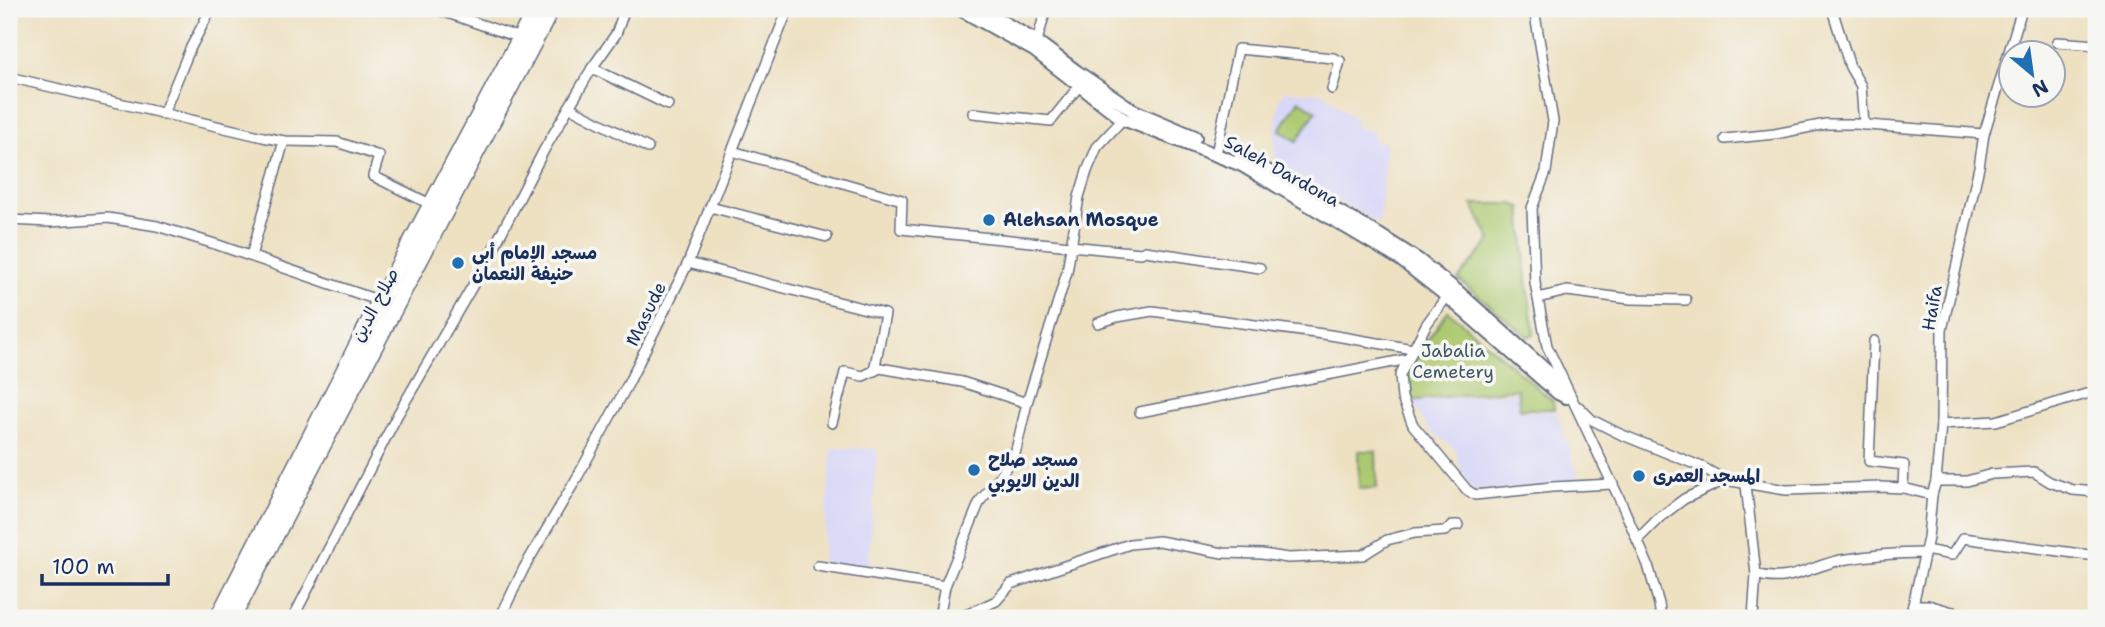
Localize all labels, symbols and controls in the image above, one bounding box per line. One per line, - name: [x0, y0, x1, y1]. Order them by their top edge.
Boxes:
- north arrow: [1996, 38, 2066, 108]
- text: N: [2027, 74, 2053, 103]
- street label: Saleh Dardona: [1220, 129, 1344, 213]
- place label: Alehsan Mosque: [1003, 208, 1159, 232]
- marker: Alehsan Mosque: [981, 212, 997, 228]
- place label: مسجد الإمام أبي حنيفة النعمان: [472, 241, 597, 286]
- marker: مسجد الإمام أبي حنيفة النعمان: [450, 255, 466, 271]
- street label: صلاح الدين: [346, 264, 404, 346]
- street label: Masude: [620, 278, 672, 350]
- street label: Haifa: [1916, 283, 1948, 333]
- park label: Jabalia Cemetery: [1412, 339, 1494, 384]
- place label: مسجد صلاح الدين الايوبي: [988, 448, 1079, 497]
- marker: مسجد صلاح الدين الايوبي: [966, 462, 982, 478]
- place label: المسجد العمرى: [1653, 464, 1760, 488]
- marker: المسجد العمرى: [1631, 468, 1647, 484]
- scale bar: [42, 543, 168, 587]
- text: 100 m: [52, 553, 115, 581]

